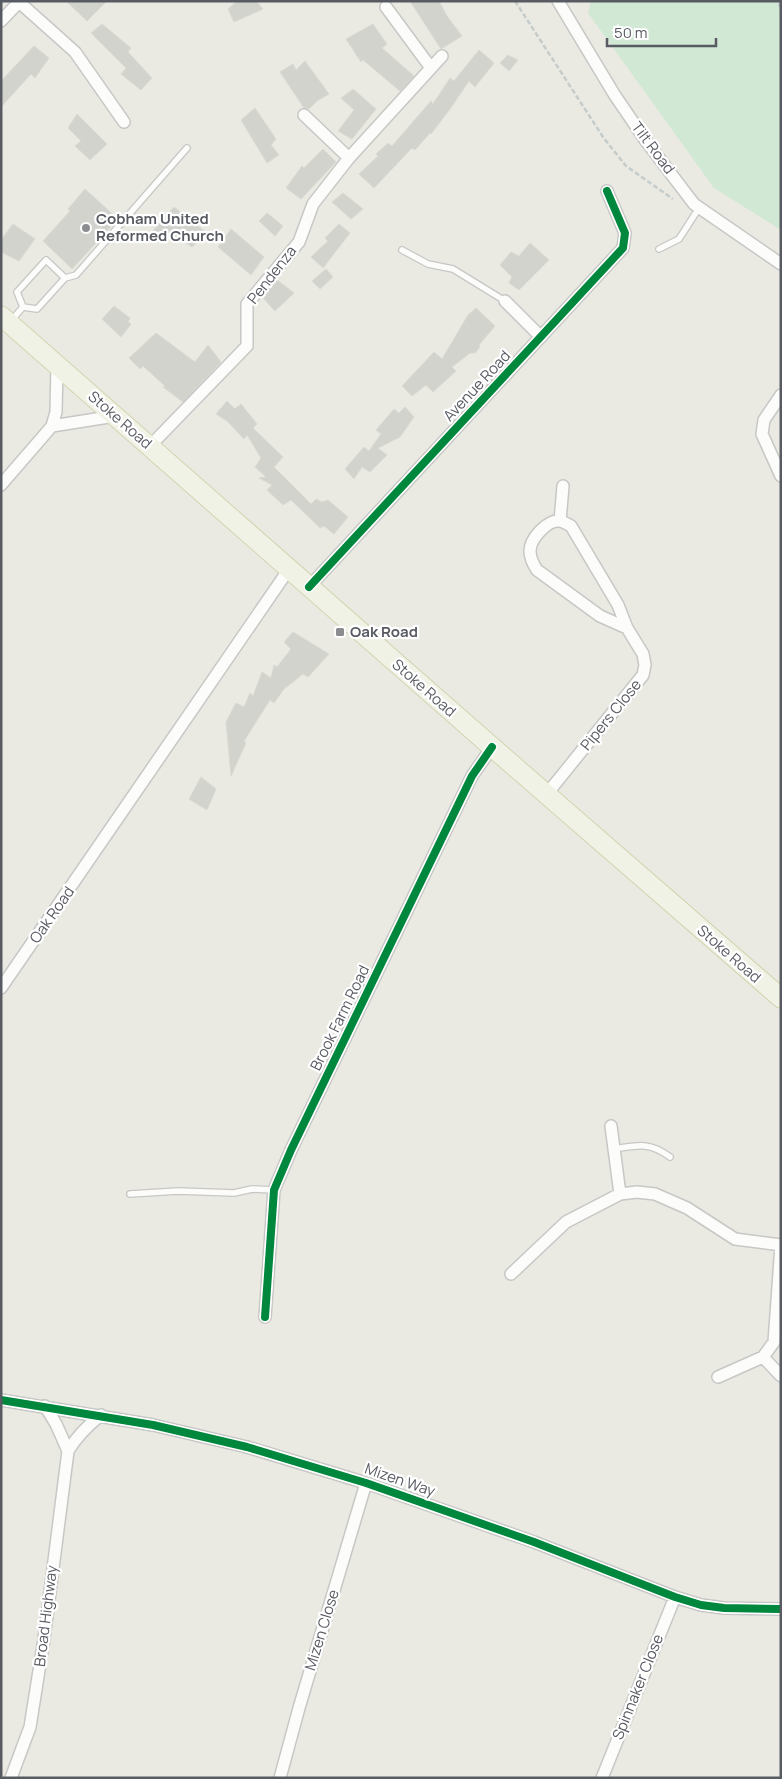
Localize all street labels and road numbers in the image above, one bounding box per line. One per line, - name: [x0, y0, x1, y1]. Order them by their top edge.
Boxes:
- street label: Tilt Road: [627, 117, 680, 178]
- street label: Pendenza: [242, 241, 301, 308]
- street label: Avenue Road: [438, 346, 515, 426]
- street label: Stoke Road: [84, 386, 157, 453]
- street label: Stoke Road: [388, 654, 461, 721]
- street label: Pipers Close: [575, 675, 646, 755]
- street label: Oak Road: [24, 882, 79, 947]
- street label: Stoke Road: [693, 920, 766, 987]
- street label: Brook Farm Road: [305, 962, 374, 1074]
- street label: Mizen Way: [362, 1458, 438, 1501]
- street label: Broad Highway: [29, 1564, 62, 1668]
- street label: Mizen Close: [299, 1587, 344, 1673]
- street label: Spinnaker Close: [607, 1631, 668, 1743]

